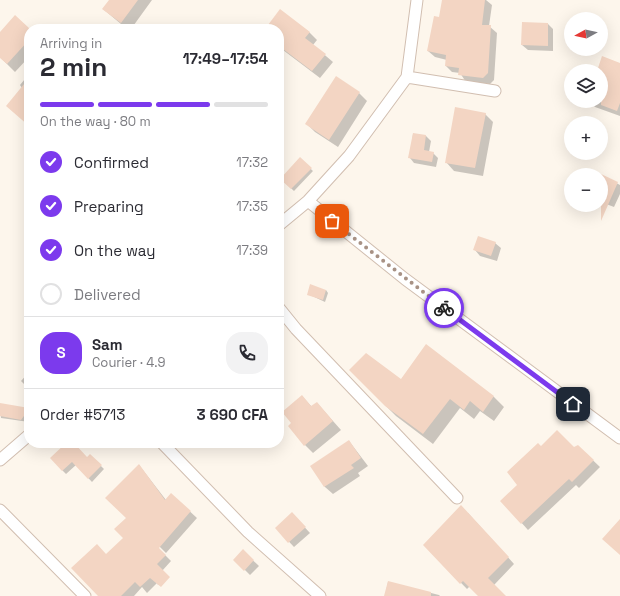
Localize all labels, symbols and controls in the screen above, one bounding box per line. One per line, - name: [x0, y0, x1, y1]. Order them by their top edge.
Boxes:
- north arrow: [564, 12, 608, 56]
- map controls: [564, 12, 608, 212]
- text: Arriving in: [40, 35, 102, 52]
- text: 17:49–17:54: [183, 49, 268, 68]
- text: 2 min: [40, 50, 107, 84]
- button: layers: [564, 64, 608, 108]
- text: On the way · 80 m: [40, 113, 151, 130]
- button: +: [564, 116, 608, 160]
- icon: check: [40, 151, 62, 173]
- text: Confirmed: [74, 153, 149, 172]
- text: 17:32: [236, 154, 268, 171]
- button: −: [564, 168, 608, 212]
- icon: check: [40, 195, 62, 217]
- text: Preparing: [74, 197, 144, 216]
- text: 17:35: [236, 198, 268, 215]
- pin: [315, 204, 349, 238]
- icon: bag: [321, 210, 343, 232]
- icon: check: [40, 239, 62, 261]
- text: On the way: [74, 241, 155, 260]
- text: 17:39: [236, 242, 268, 259]
- text: Delivered: [74, 285, 141, 304]
- courier: [424, 288, 464, 328]
- icon: bike: [433, 297, 455, 319]
- button: phone: [226, 332, 268, 374]
- text: Sam: [92, 335, 123, 354]
- text: S: [56, 343, 66, 362]
- text: Courier · 4.9: [92, 354, 166, 371]
- pin: [556, 387, 590, 421]
- icon: home: [562, 393, 584, 415]
- text: Order #5713: [40, 405, 125, 424]
- text: 3 690 CFA: [196, 405, 268, 424]

